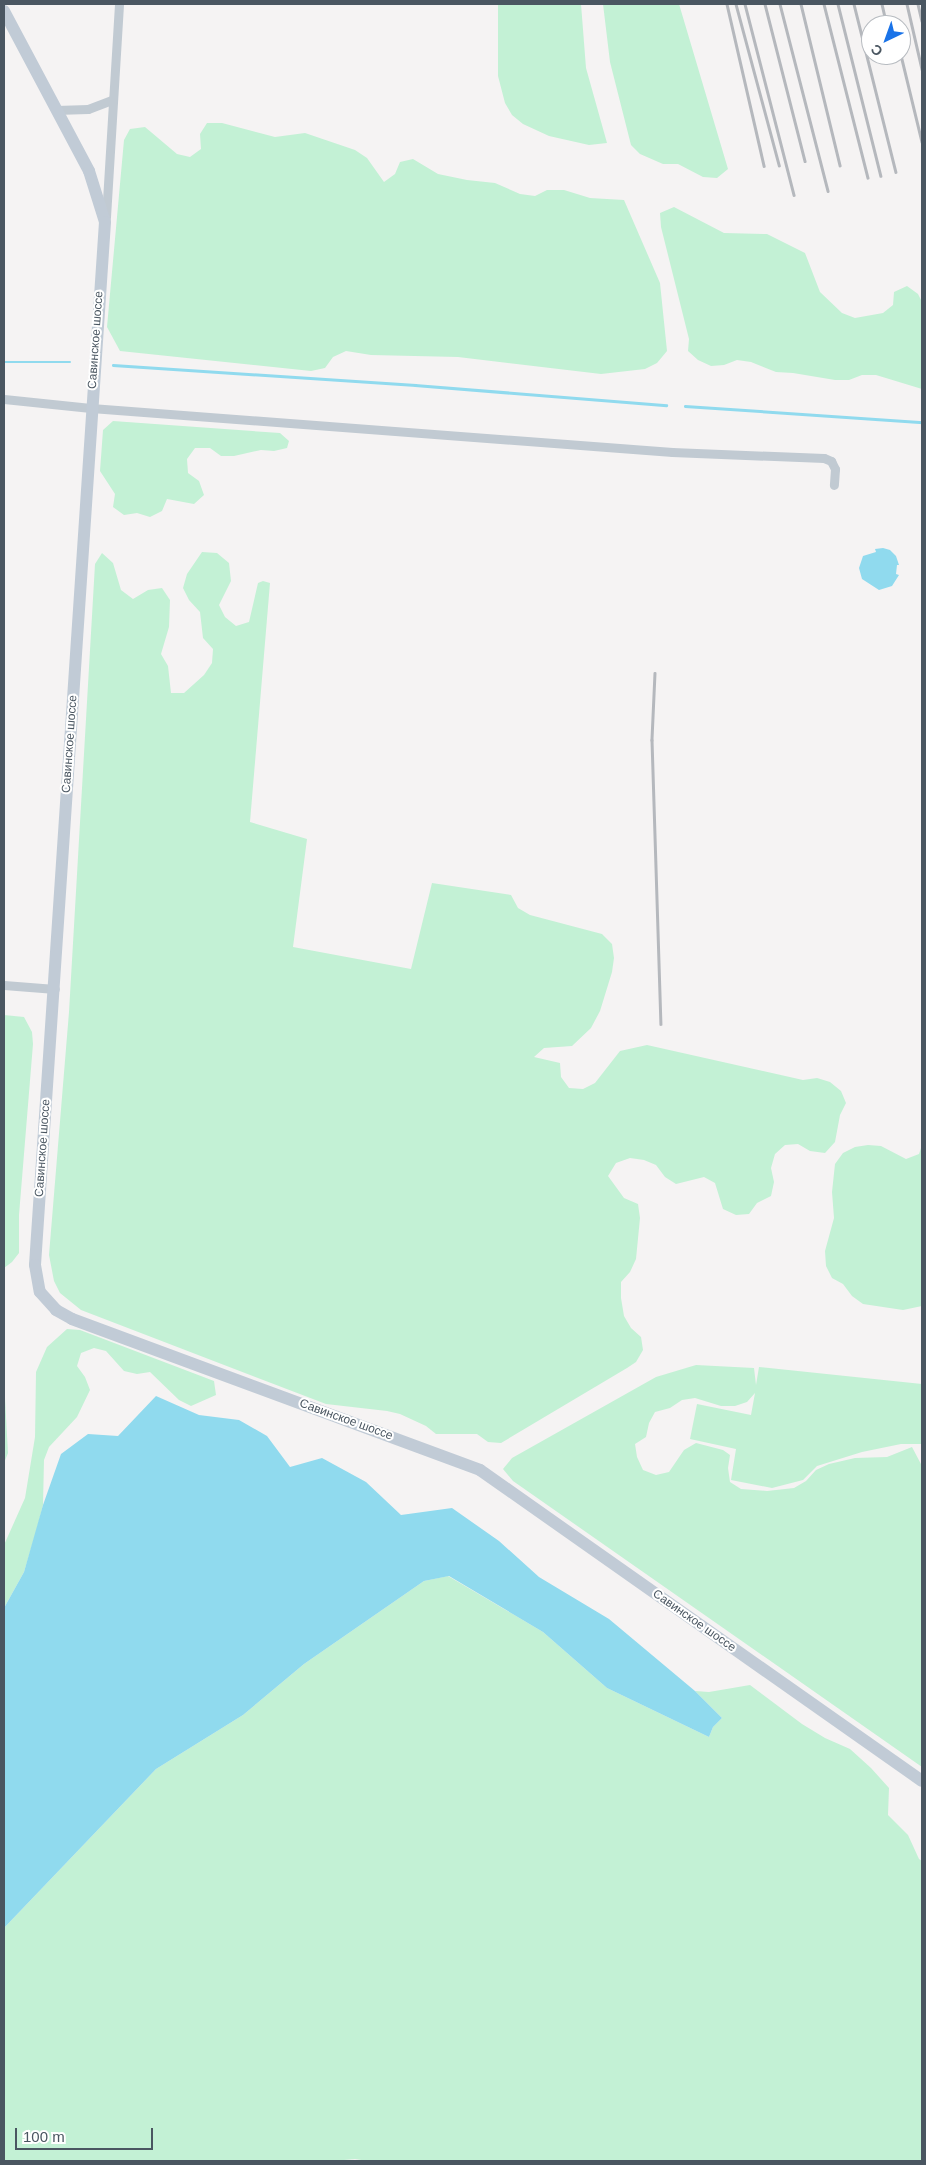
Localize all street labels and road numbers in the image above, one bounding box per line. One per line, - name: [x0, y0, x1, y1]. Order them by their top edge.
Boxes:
- street label: Савинское шоссе: [85, 291, 107, 389]
- street label: Савинское шоссе: [59, 695, 81, 793]
- street label: Савинское шоссе: [32, 1099, 54, 1197]
- street label: Савинское шоссе: [297, 1396, 395, 1444]
- street label: Савинское шоссе: [650, 1587, 738, 1655]

